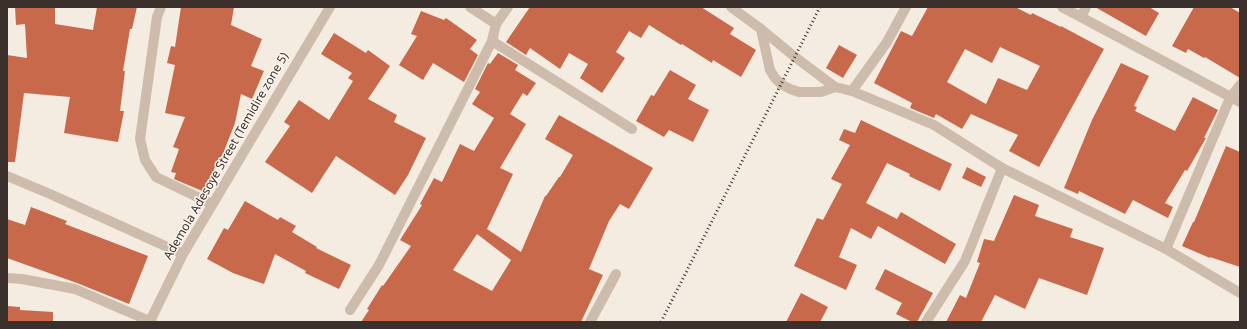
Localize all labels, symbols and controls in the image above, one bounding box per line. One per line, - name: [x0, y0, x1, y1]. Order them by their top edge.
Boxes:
- street label: Ademola Adesoye Street (Temidire zone 5): [159, 49, 292, 263]

